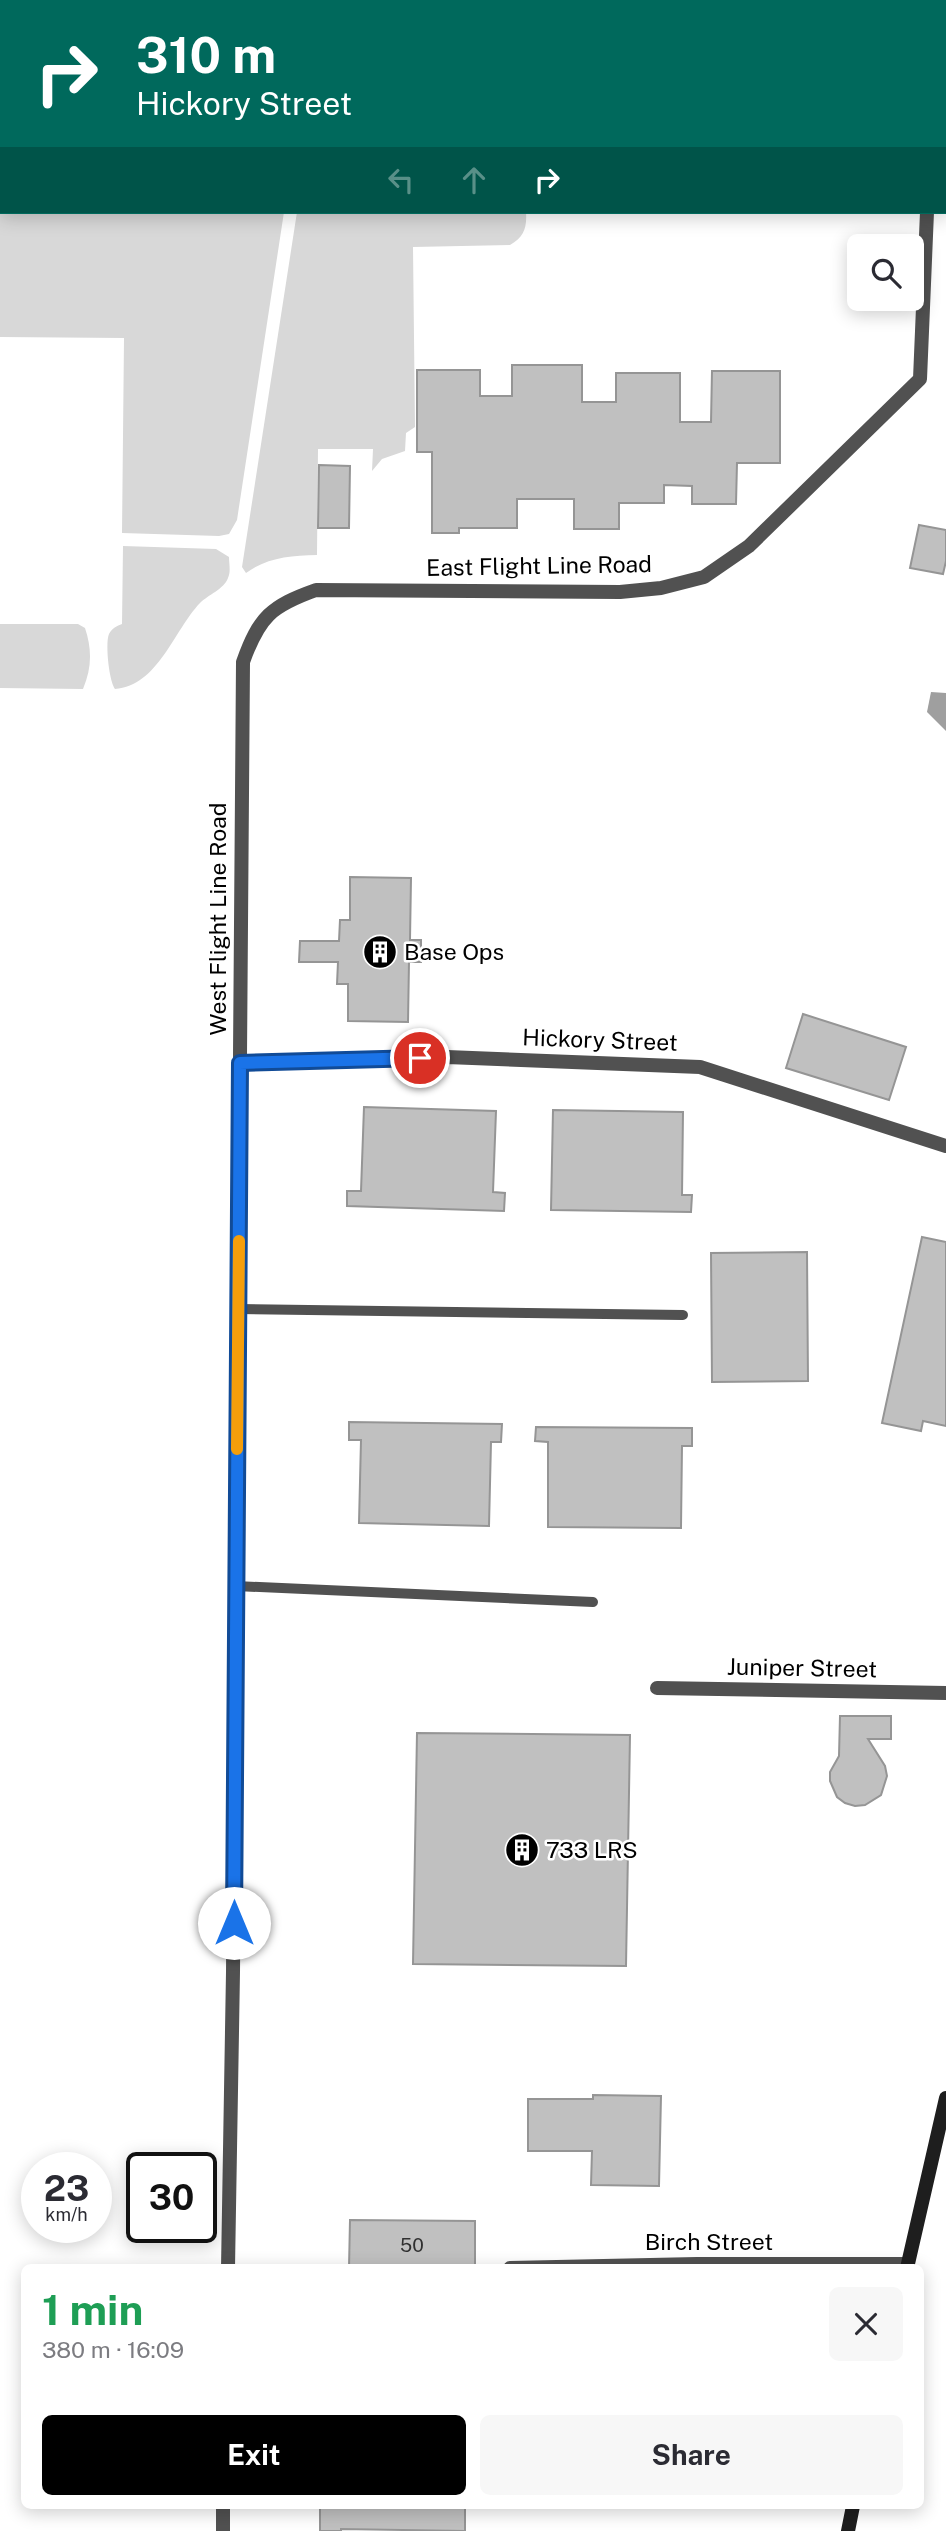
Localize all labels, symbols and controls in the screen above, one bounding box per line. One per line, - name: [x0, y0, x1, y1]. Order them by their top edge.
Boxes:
- text: 310 m: [136, 26, 276, 84]
- icon: right: [21, 28, 112, 119]
- text: Hickory Street: [136, 85, 352, 122]
- icon: left: [382, 161, 420, 199]
- icon: ahead: [455, 161, 493, 199]
- icon: right: [528, 161, 566, 199]
- map controls: [847, 234, 924, 311]
- button: search: [847, 234, 924, 311]
- street label: East Flight Line Road: [426, 550, 652, 581]
- street label: West Flight Line Road: [204, 803, 231, 1035]
- building icon: Base Ops: [361, 933, 399, 971]
- place label: Base Ops: [404, 938, 504, 965]
- street label: Hickory Street: [522, 1023, 678, 1056]
- pin: [390, 1028, 450, 1088]
- icon: arrive: [401, 1039, 439, 1077]
- street label: Juniper Street: [727, 1653, 877, 1682]
- building icon: 733 LRS: [503, 1831, 541, 1869]
- place label: 733 LRS: [546, 1836, 638, 1863]
- position arrow: [197, 1886, 271, 1960]
- speed limit sign: 30: [126, 2152, 217, 2243]
- text: 23: [44, 2168, 89, 2209]
- text: km/h: [45, 2204, 88, 2225]
- street label: Birch Street: [645, 2228, 773, 2255]
- house number: 50: [400, 2234, 424, 2256]
- text: 1 min: [42, 2285, 143, 2334]
- button: close: [829, 2287, 903, 2361]
- text: 380 m · 16:09: [42, 2336, 184, 2363]
- button: Exit: [42, 2415, 466, 2495]
- button: Share: [480, 2415, 903, 2495]

